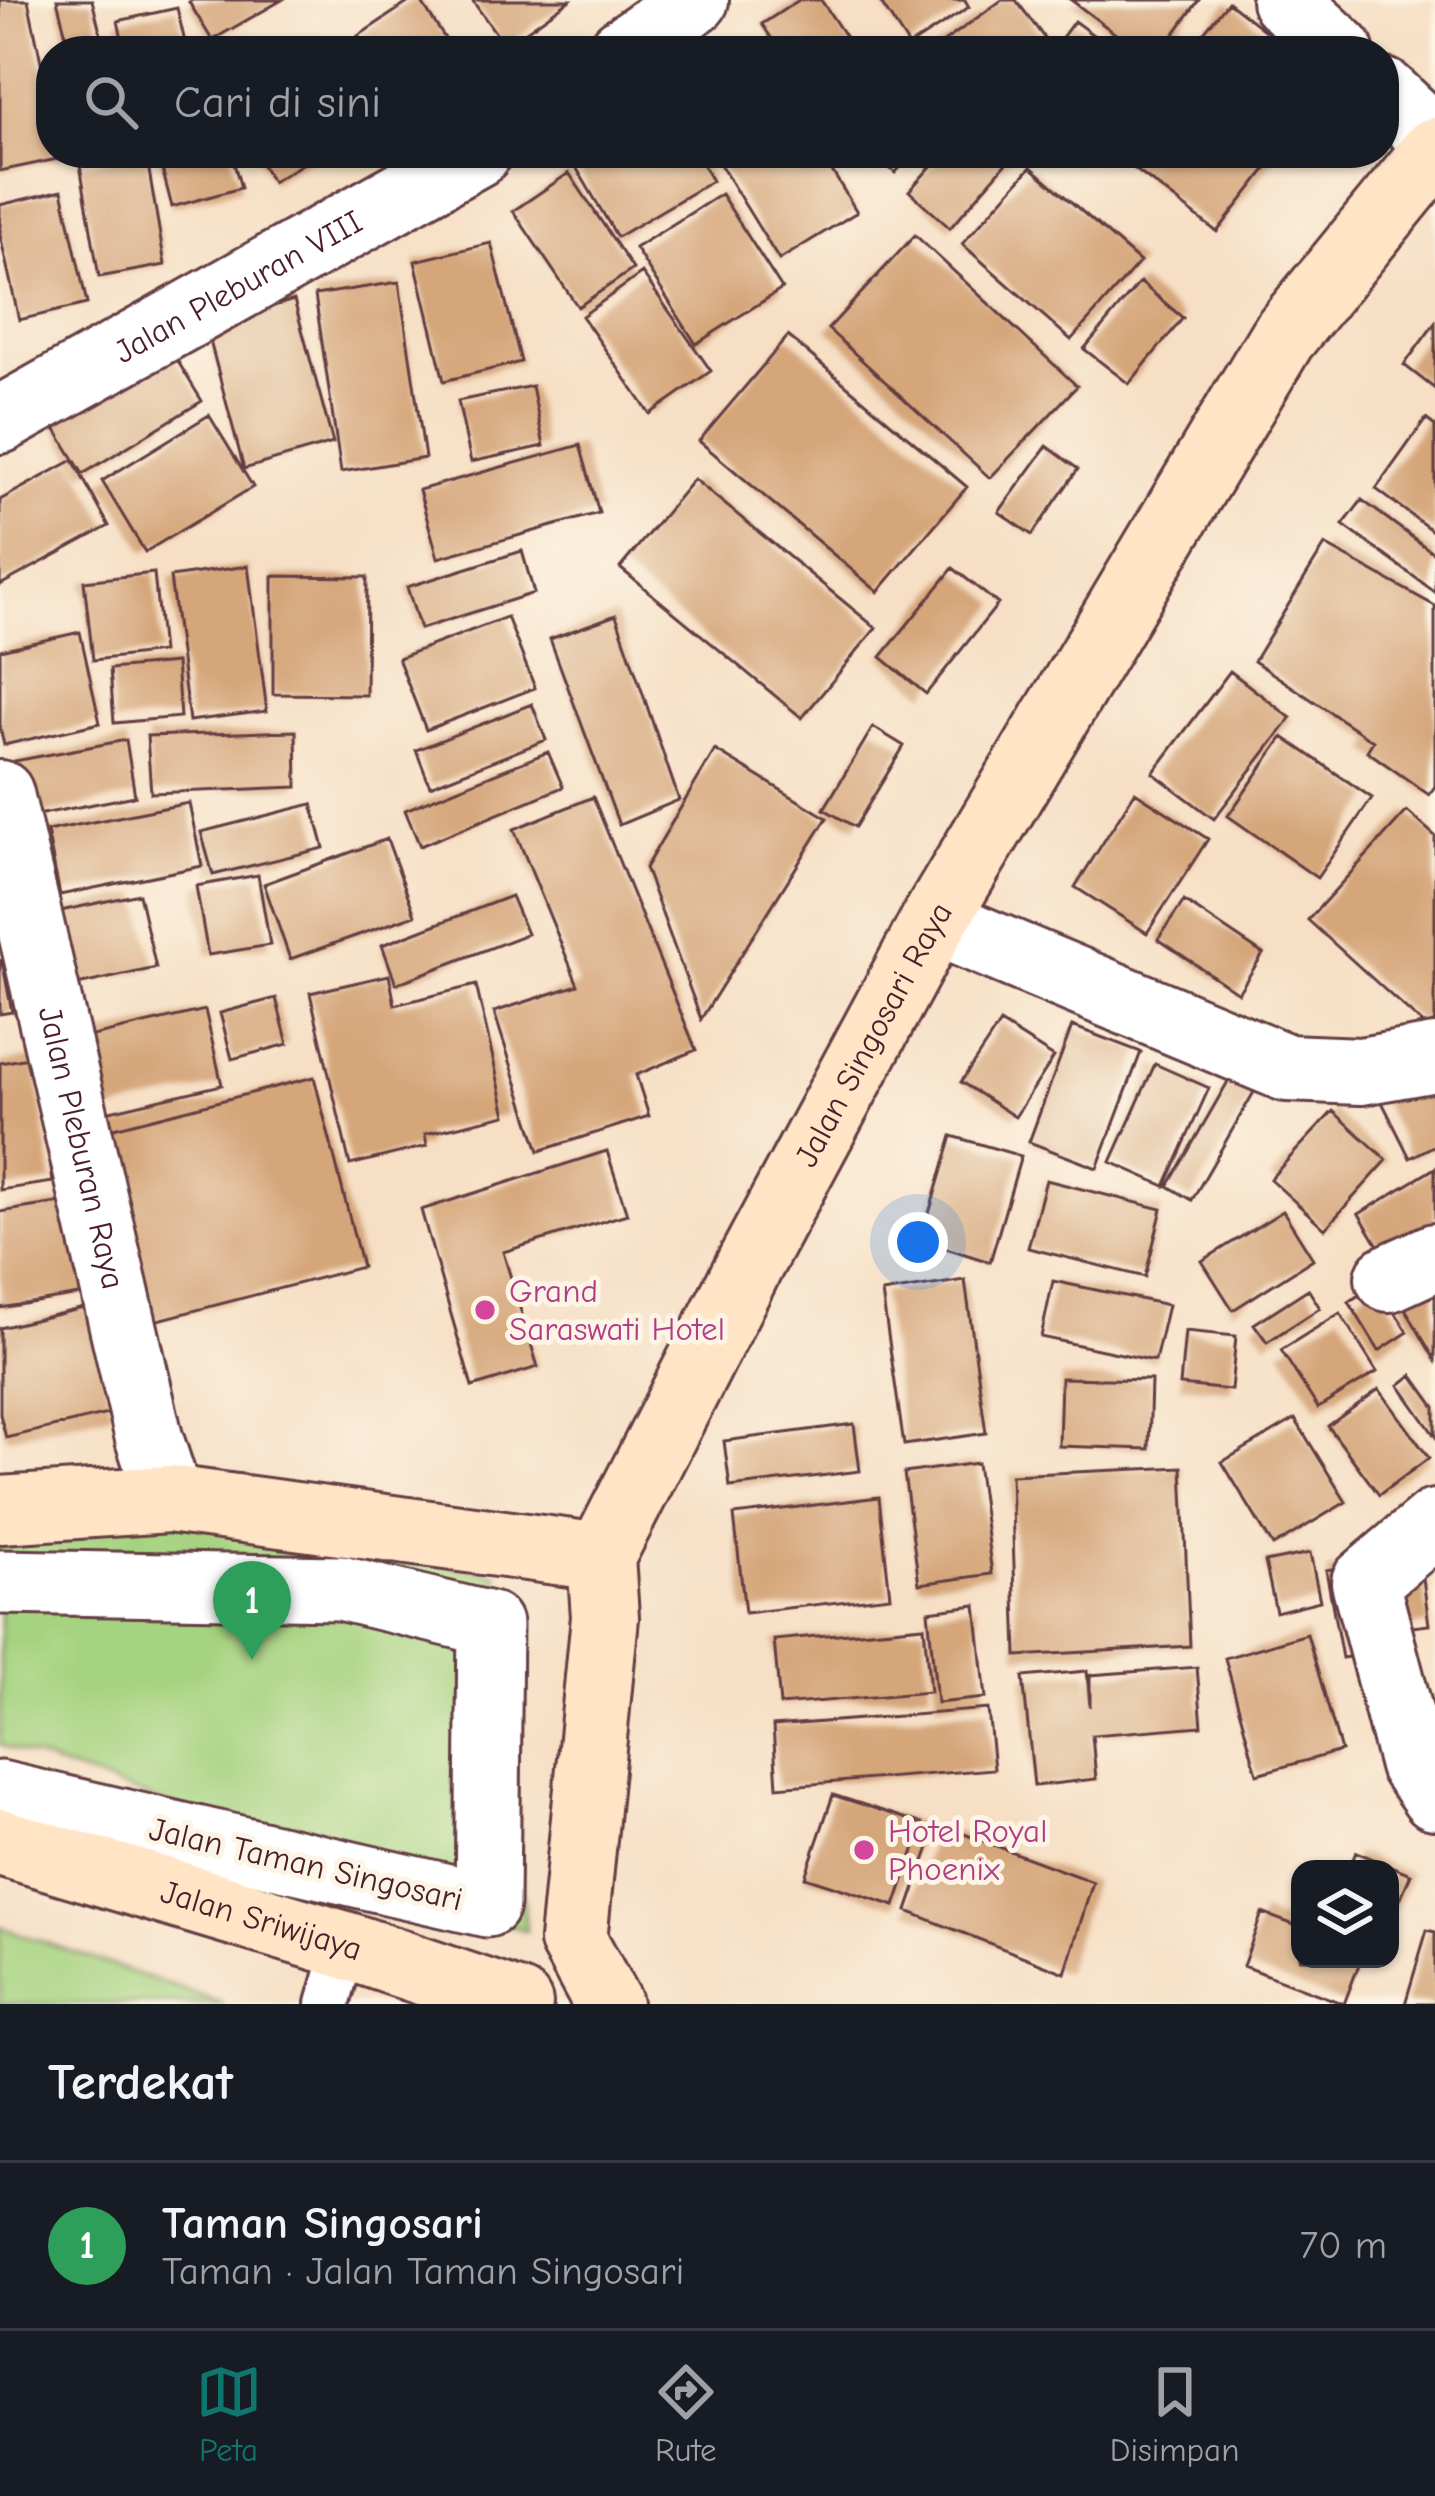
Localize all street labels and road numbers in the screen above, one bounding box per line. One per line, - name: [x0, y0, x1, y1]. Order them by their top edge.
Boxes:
- street label: Jalan Pleburan VIII: [108, 202, 369, 371]
- street label: Jalan Singosari Raya: [787, 895, 960, 1173]
- street label: Jalan Pleburan Raya: [31, 1003, 133, 1293]
- street label: Jalan Taman Singosari: [146, 1809, 466, 1919]
- street label: Jalan Sriwijaya: [157, 1872, 367, 1968]

